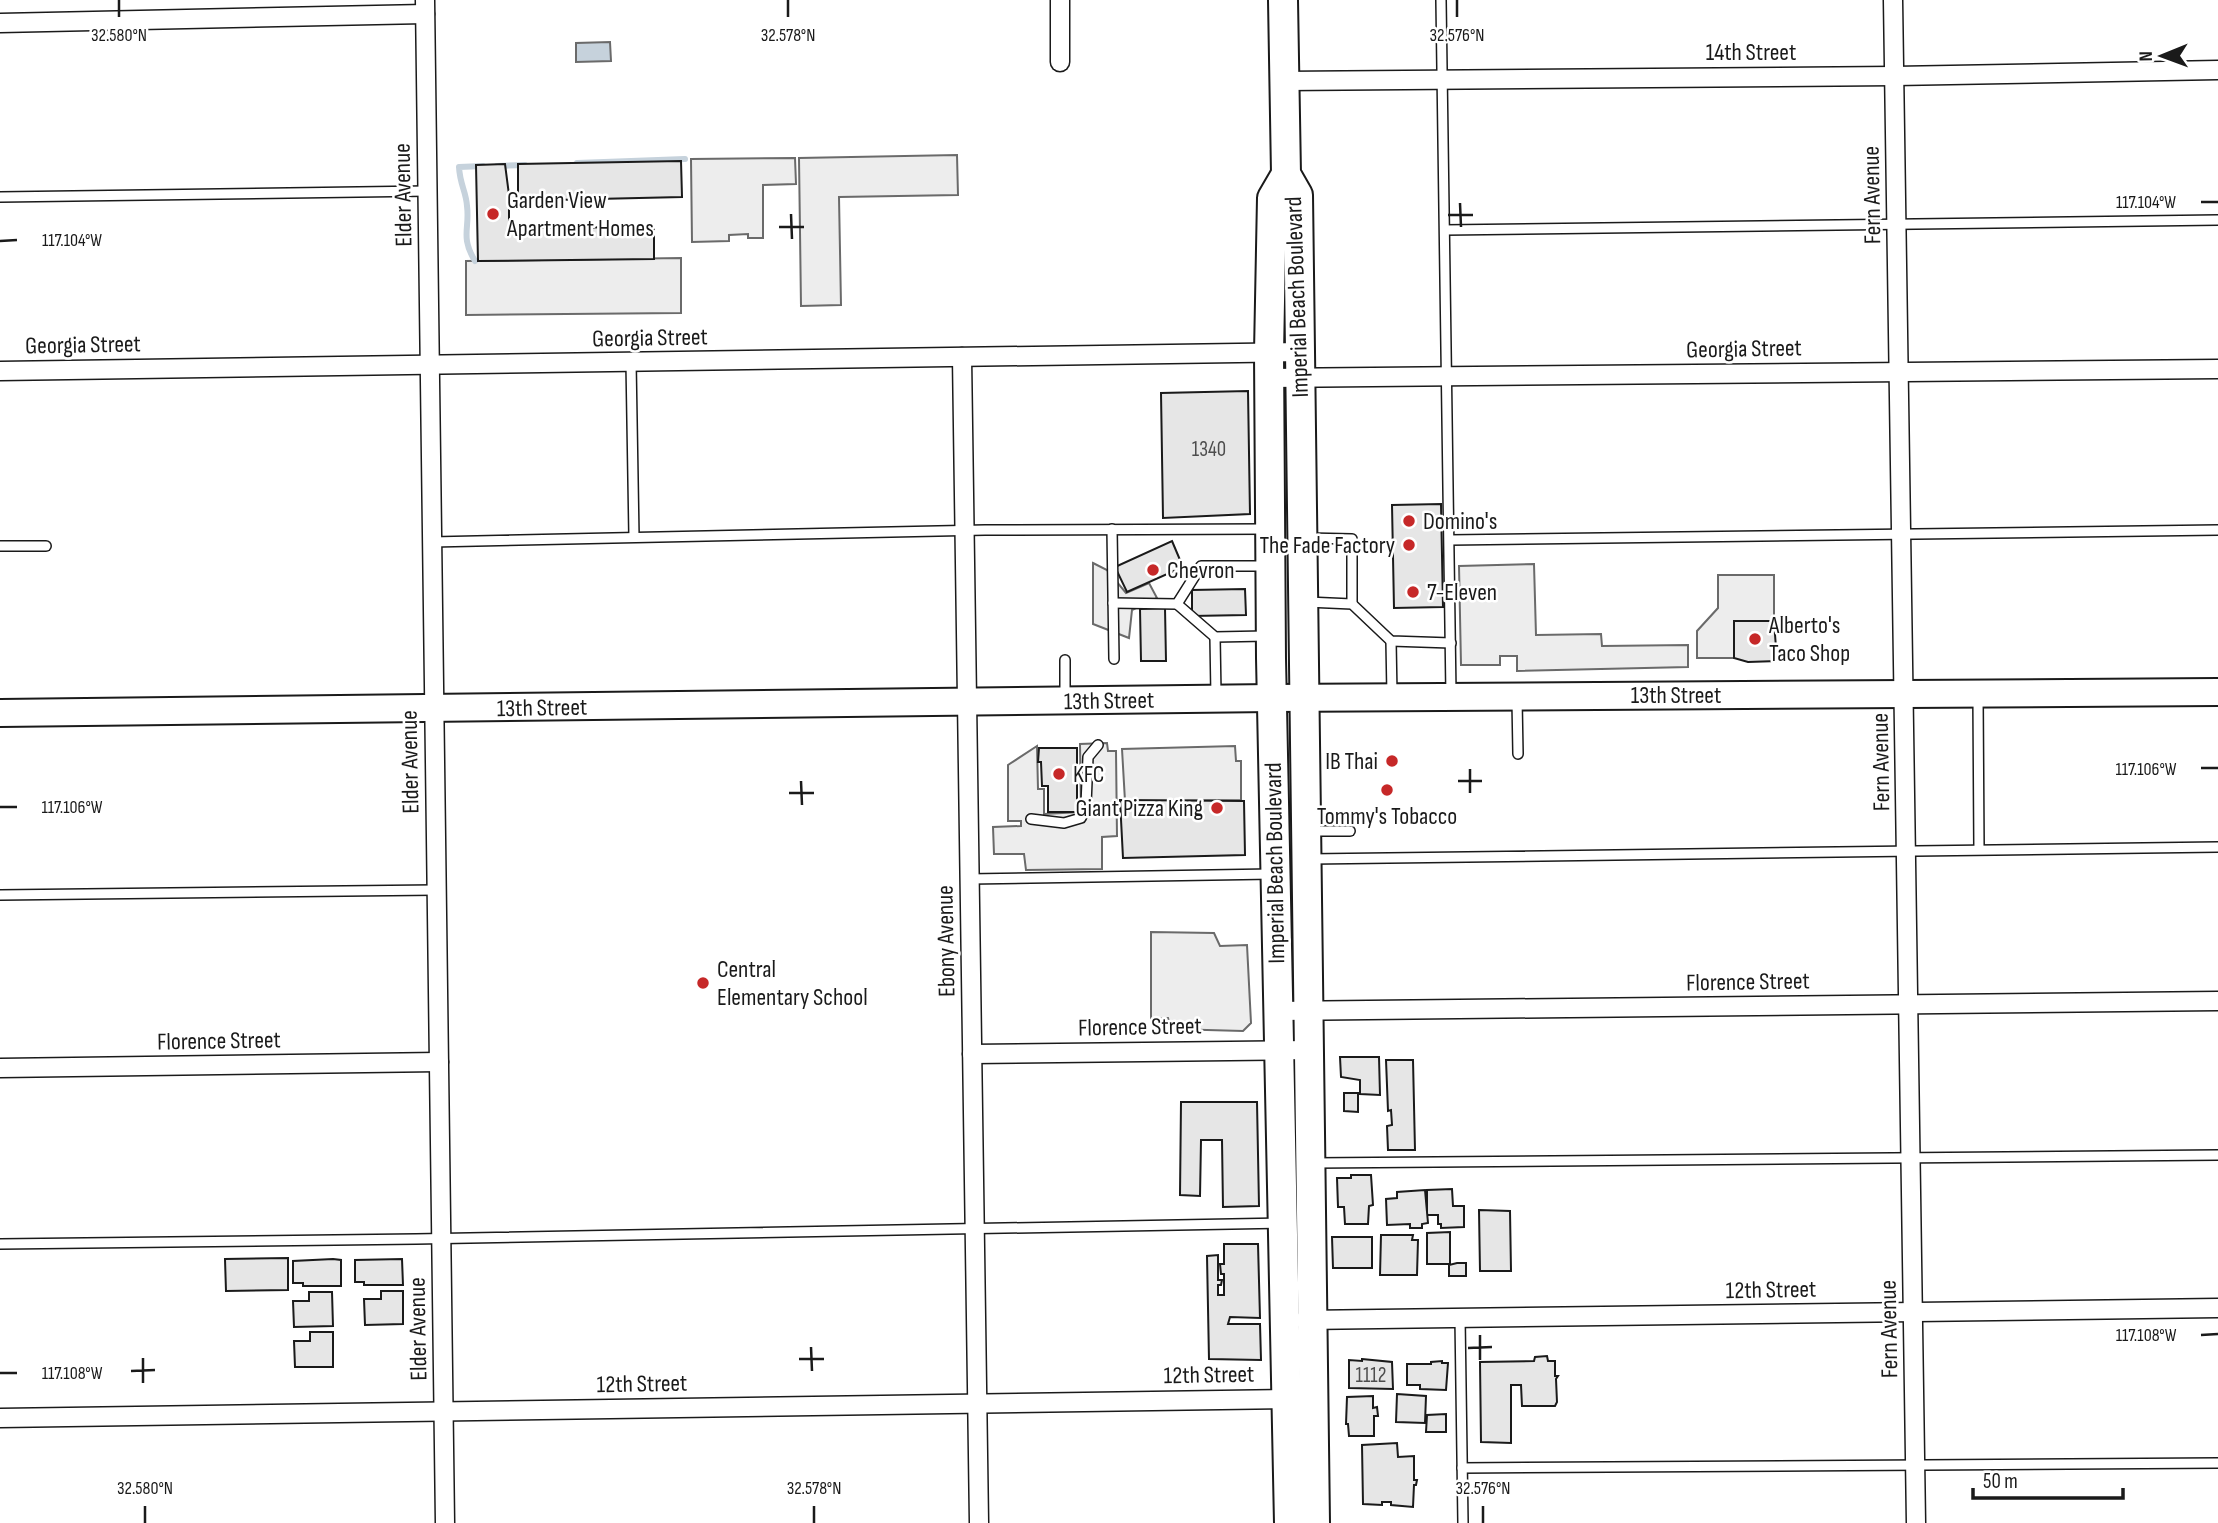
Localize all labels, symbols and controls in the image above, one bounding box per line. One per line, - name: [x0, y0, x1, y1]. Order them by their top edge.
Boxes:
- north arrow: [2127, 21, 2197, 91]
- text: 32.580°N: [91, 25, 147, 46]
- text: 32.578°N: [761, 25, 815, 46]
- text: 32.576°N: [1429, 25, 1485, 46]
- street label: 14th Street: [1706, 38, 1796, 67]
- text: N: [2135, 51, 2158, 62]
- street label: Elder Avenue: [388, 143, 418, 247]
- street label: Fern Avenue: [1857, 146, 1887, 244]
- place label: Garden View Apartment Homes: [506, 186, 654, 243]
- text: 117.104°W: [2116, 192, 2176, 213]
- street label: Imperial Beach Boulevard: [1279, 196, 1315, 398]
- marker: Garden View Apartment Homes: [485, 206, 501, 222]
- text: 117.104°W: [42, 230, 102, 251]
- street label: Georgia Street: [592, 322, 708, 354]
- street label: Georgia Street: [25, 329, 141, 361]
- street label: Georgia Street: [1686, 333, 1802, 365]
- house number: 1340: [1192, 437, 1226, 462]
- place label: Domino's: [1423, 507, 1497, 536]
- marker: Domino's: [1401, 513, 1417, 529]
- place label: The Fade Factory: [1260, 531, 1395, 560]
- marker: The Fade Factory: [1401, 537, 1417, 553]
- place label: Chevron: [1167, 556, 1234, 585]
- marker: Chevron: [1145, 562, 1161, 578]
- place label: 7-Eleven: [1427, 578, 1497, 607]
- marker: 7-Eleven: [1405, 584, 1421, 600]
- place label: Alberto's Taco Shop: [1768, 611, 1850, 668]
- marker: Alberto's Taco Shop: [1747, 631, 1763, 647]
- street label: 13th Street: [1631, 681, 1721, 710]
- street label: 13th Street: [1063, 686, 1155, 716]
- street label: 13th Street: [496, 693, 588, 723]
- street label: Elder Avenue: [395, 710, 425, 814]
- street label: Fern Avenue: [1866, 713, 1896, 811]
- place label: IB Thai: [1325, 747, 1378, 776]
- marker: IB Thai: [1384, 753, 1400, 769]
- text: 117.106°W: [2115, 759, 2177, 780]
- place label: KFC: [1073, 760, 1105, 789]
- street label: Imperial Beach Boulevard: [1259, 762, 1291, 964]
- marker: KFC: [1051, 766, 1067, 782]
- marker: Tommy's Tobacco: [1379, 782, 1395, 798]
- place label: Giant Pizza King: [1076, 794, 1203, 823]
- text: 117.106°W: [41, 797, 103, 818]
- marker: Giant Pizza King: [1209, 800, 1225, 816]
- place label: Tommy's Tobacco: [1317, 802, 1457, 831]
- street label: Ebony Avenue: [931, 885, 961, 997]
- place label: Central Elementary School: [717, 955, 868, 1012]
- street label: Florence Street: [1686, 966, 1810, 998]
- marker: Central Elementary School: [695, 975, 711, 991]
- street label: Florence Street: [1078, 1011, 1202, 1043]
- street label: Florence Street: [157, 1025, 281, 1057]
- street label: 12th Street: [1725, 1275, 1817, 1305]
- street label: Elder Avenue: [403, 1277, 433, 1381]
- street label: Fern Avenue: [1874, 1280, 1904, 1378]
- text: 117.108°W: [2116, 1325, 2177, 1346]
- street label: 12th Street: [1163, 1360, 1255, 1390]
- text: 117.108°W: [42, 1363, 103, 1384]
- house number: 1112: [1356, 1363, 1386, 1388]
- street label: 12th Street: [596, 1369, 688, 1399]
- scale bar: [1973, 1456, 2124, 1500]
- text: 50 m: [1983, 1469, 2018, 1494]
- text: 32.580°N: [117, 1478, 173, 1499]
- text: 32.578°N: [787, 1478, 841, 1499]
- text: 32.576°N: [1455, 1478, 1511, 1499]

